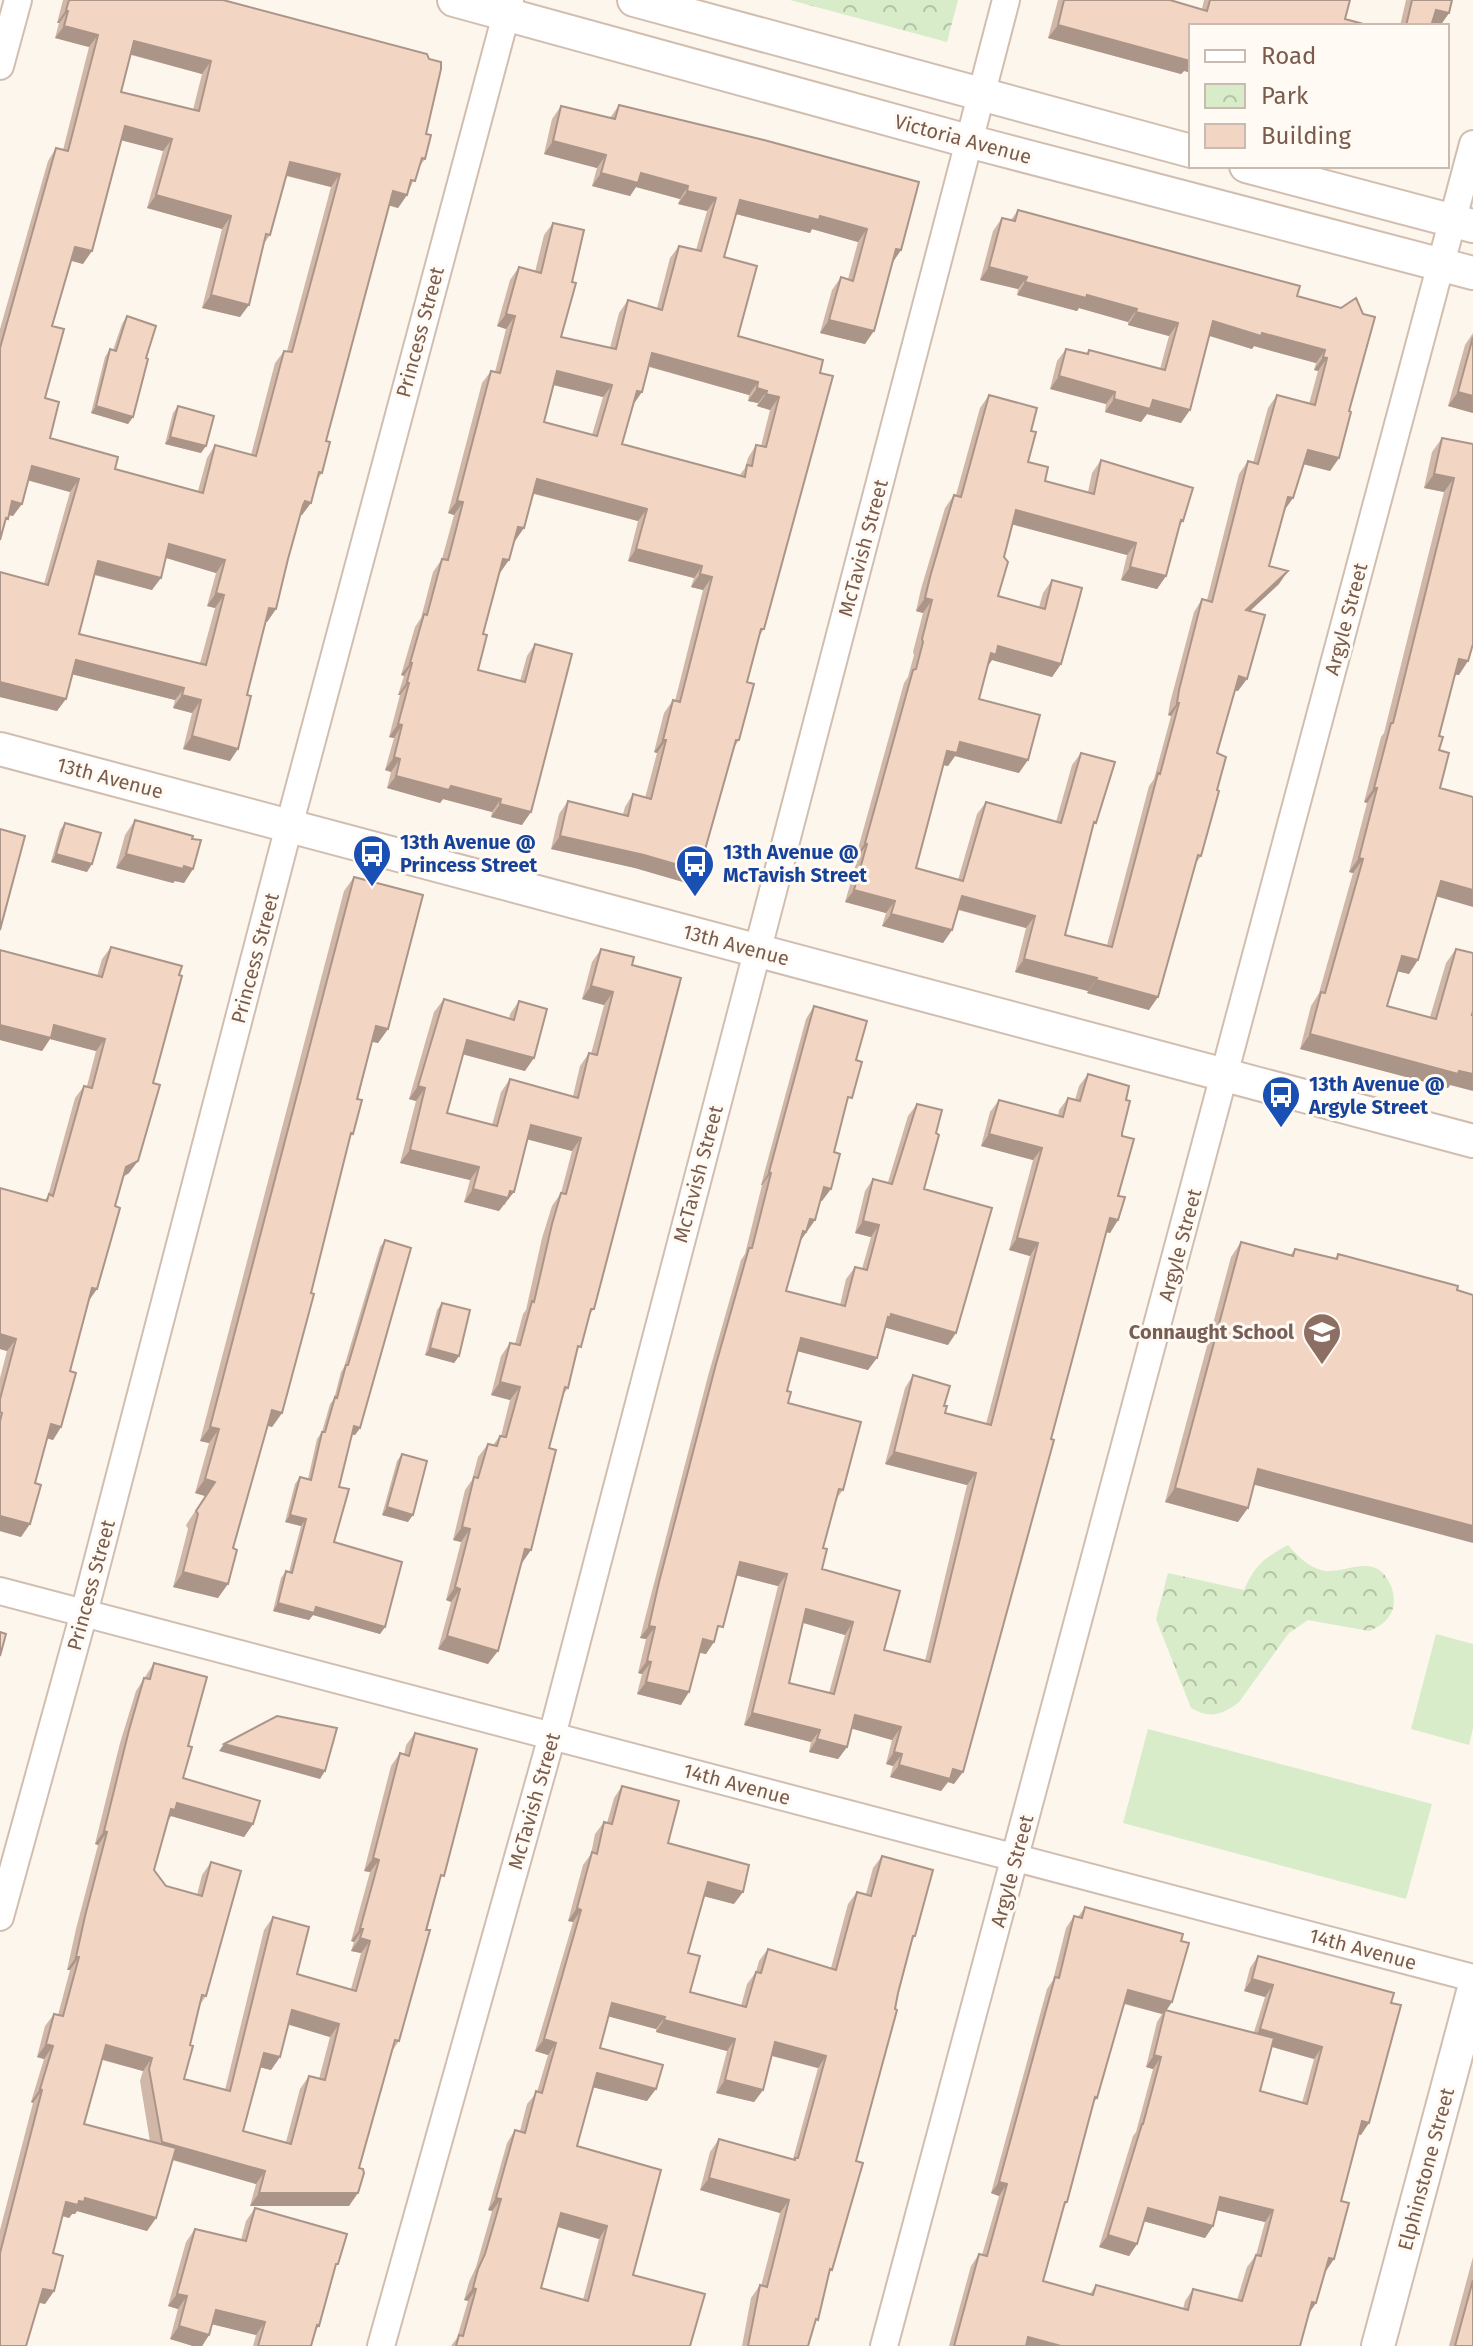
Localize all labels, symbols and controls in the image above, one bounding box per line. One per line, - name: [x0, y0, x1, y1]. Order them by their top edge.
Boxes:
- legend: [1189, 24, 1449, 168]
- text: Road: [1261, 42, 1316, 70]
- text: Park: [1261, 82, 1309, 110]
- street label: Victoria Avenue: [892, 109, 1034, 169]
- text: Building: [1261, 122, 1351, 150]
- street label: Princess Street: [391, 263, 449, 400]
- street label: McTavish Street: [833, 476, 893, 619]
- street label: Argyle Street: [1319, 559, 1373, 678]
- street label: 13th Avenue: [54, 752, 166, 804]
- place label: 13th Avenue @ Princess Street: [400, 830, 538, 877]
- bus stop icon: 13th Avenue @ Princess Street: [351, 833, 393, 888]
- place label: 13th Avenue @ McTavish Street: [723, 840, 867, 887]
- bus stop icon: 13th Avenue @ McTavish Street: [674, 843, 716, 898]
- street label: Princess Street: [226, 889, 284, 1026]
- street label: 13th Avenue: [680, 919, 792, 971]
- place label: 13th Avenue @ Argyle Street: [1308, 1072, 1445, 1119]
- bus stop icon: 13th Avenue @ Argyle Street: [1260, 1074, 1302, 1129]
- street label: McTavish Street: [668, 1102, 728, 1245]
- street label: Argyle Street: [1153, 1185, 1207, 1304]
- school or university icon: Connaught School: [1301, 1311, 1343, 1366]
- place label: Connaught School: [1129, 1320, 1294, 1344]
- street label: Princess Street: [62, 1516, 120, 1653]
- street label: McTavish Street: [503, 1729, 565, 1872]
- street label: 14th Avenue: [681, 1758, 793, 1810]
- street label: Argyle Street: [985, 1811, 1039, 1930]
- street label: 14th Avenue: [1307, 1923, 1419, 1975]
- street label: Elphinstone Street: [1393, 2084, 1459, 2253]

